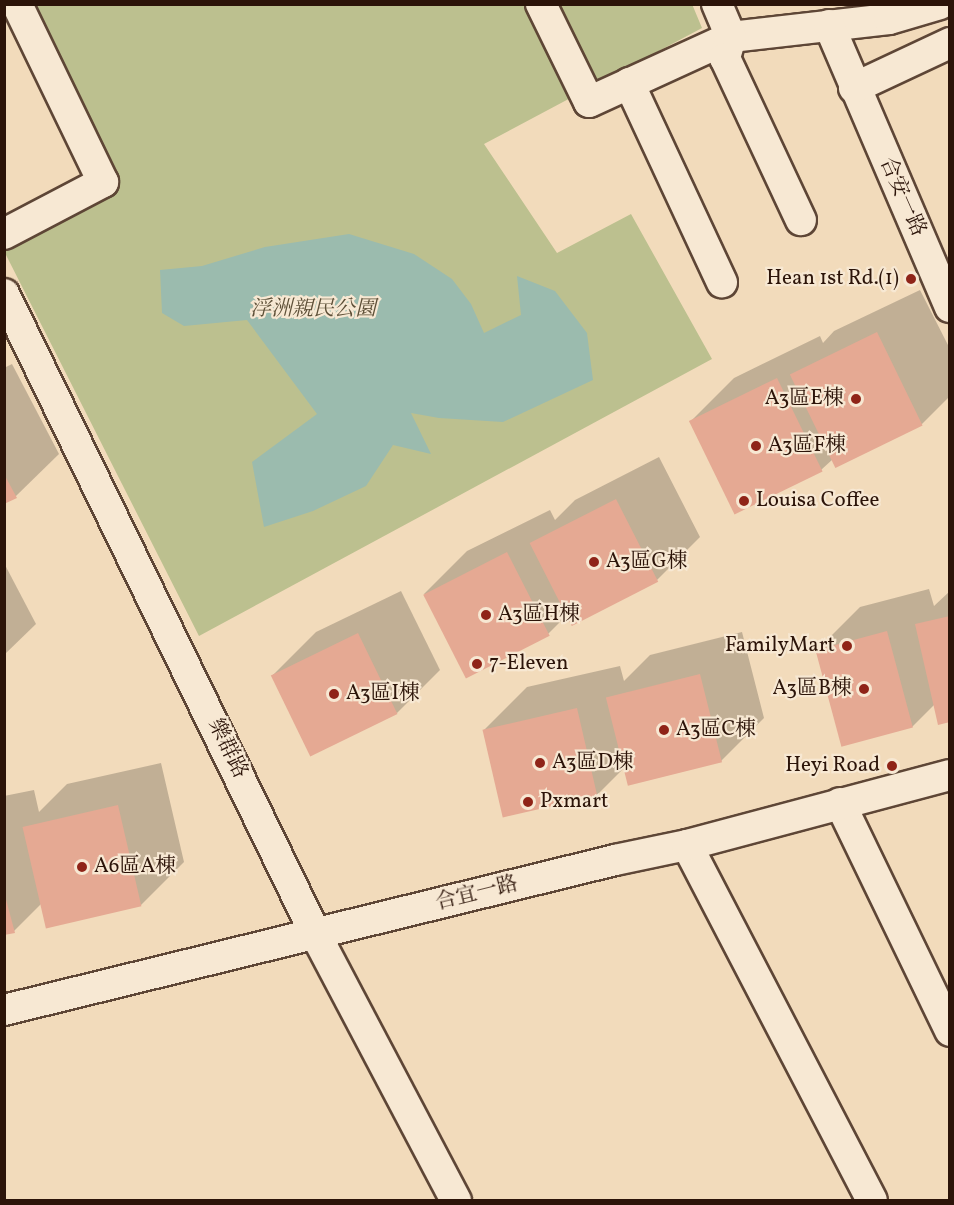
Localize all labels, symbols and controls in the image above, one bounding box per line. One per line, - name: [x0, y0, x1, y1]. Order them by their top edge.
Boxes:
- street label: 合安一路: [873, 154, 931, 240]
- place label: Hean 1st Rd.(1): [766, 266, 899, 292]
- marker: Hean 1st Rd.(1): [904, 272, 918, 286]
- park label: 浮洲親民公園: [250, 297, 376, 323]
- place label: A3區E棟: [765, 386, 844, 412]
- marker: A3區E棟: [849, 392, 863, 406]
- place label: A3區F棟: [768, 433, 846, 459]
- marker: A3區F棟: [749, 439, 763, 453]
- place label: Louisa Coffee: [756, 488, 880, 514]
- marker: Louisa Coffee: [737, 494, 751, 508]
- place label: A3區G棟: [606, 549, 688, 575]
- marker: A3區G棟: [587, 555, 601, 569]
- place label: A3區H棟: [498, 602, 580, 628]
- marker: A3區H棟: [479, 608, 493, 622]
- place label: FamilyMart: [725, 633, 835, 659]
- marker: FamilyMart: [840, 639, 854, 653]
- place label: 7-Eleven: [489, 651, 569, 677]
- marker: 7-Eleven: [470, 657, 484, 671]
- place label: A3區B棟: [772, 676, 852, 702]
- place label: A3區I棟: [346, 681, 420, 707]
- marker: A3區B棟: [857, 682, 871, 696]
- marker: A3區I棟: [327, 687, 341, 701]
- street label: 樂群路: [202, 715, 252, 783]
- place label: A3區C棟: [676, 717, 756, 743]
- marker: A3區C棟: [657, 723, 671, 737]
- place label: A3區D棟: [552, 750, 634, 776]
- place label: Heyi Road: [785, 753, 880, 779]
- marker: A3區D棟: [533, 756, 547, 770]
- marker: Heyi Road: [885, 759, 899, 773]
- place label: Pxmart: [540, 789, 608, 815]
- marker: Pxmart: [521, 795, 535, 809]
- place label: A6區A棟: [94, 854, 176, 880]
- marker: A6區A棟: [75, 860, 89, 874]
- street label: 合宜一路: [433, 872, 521, 916]

